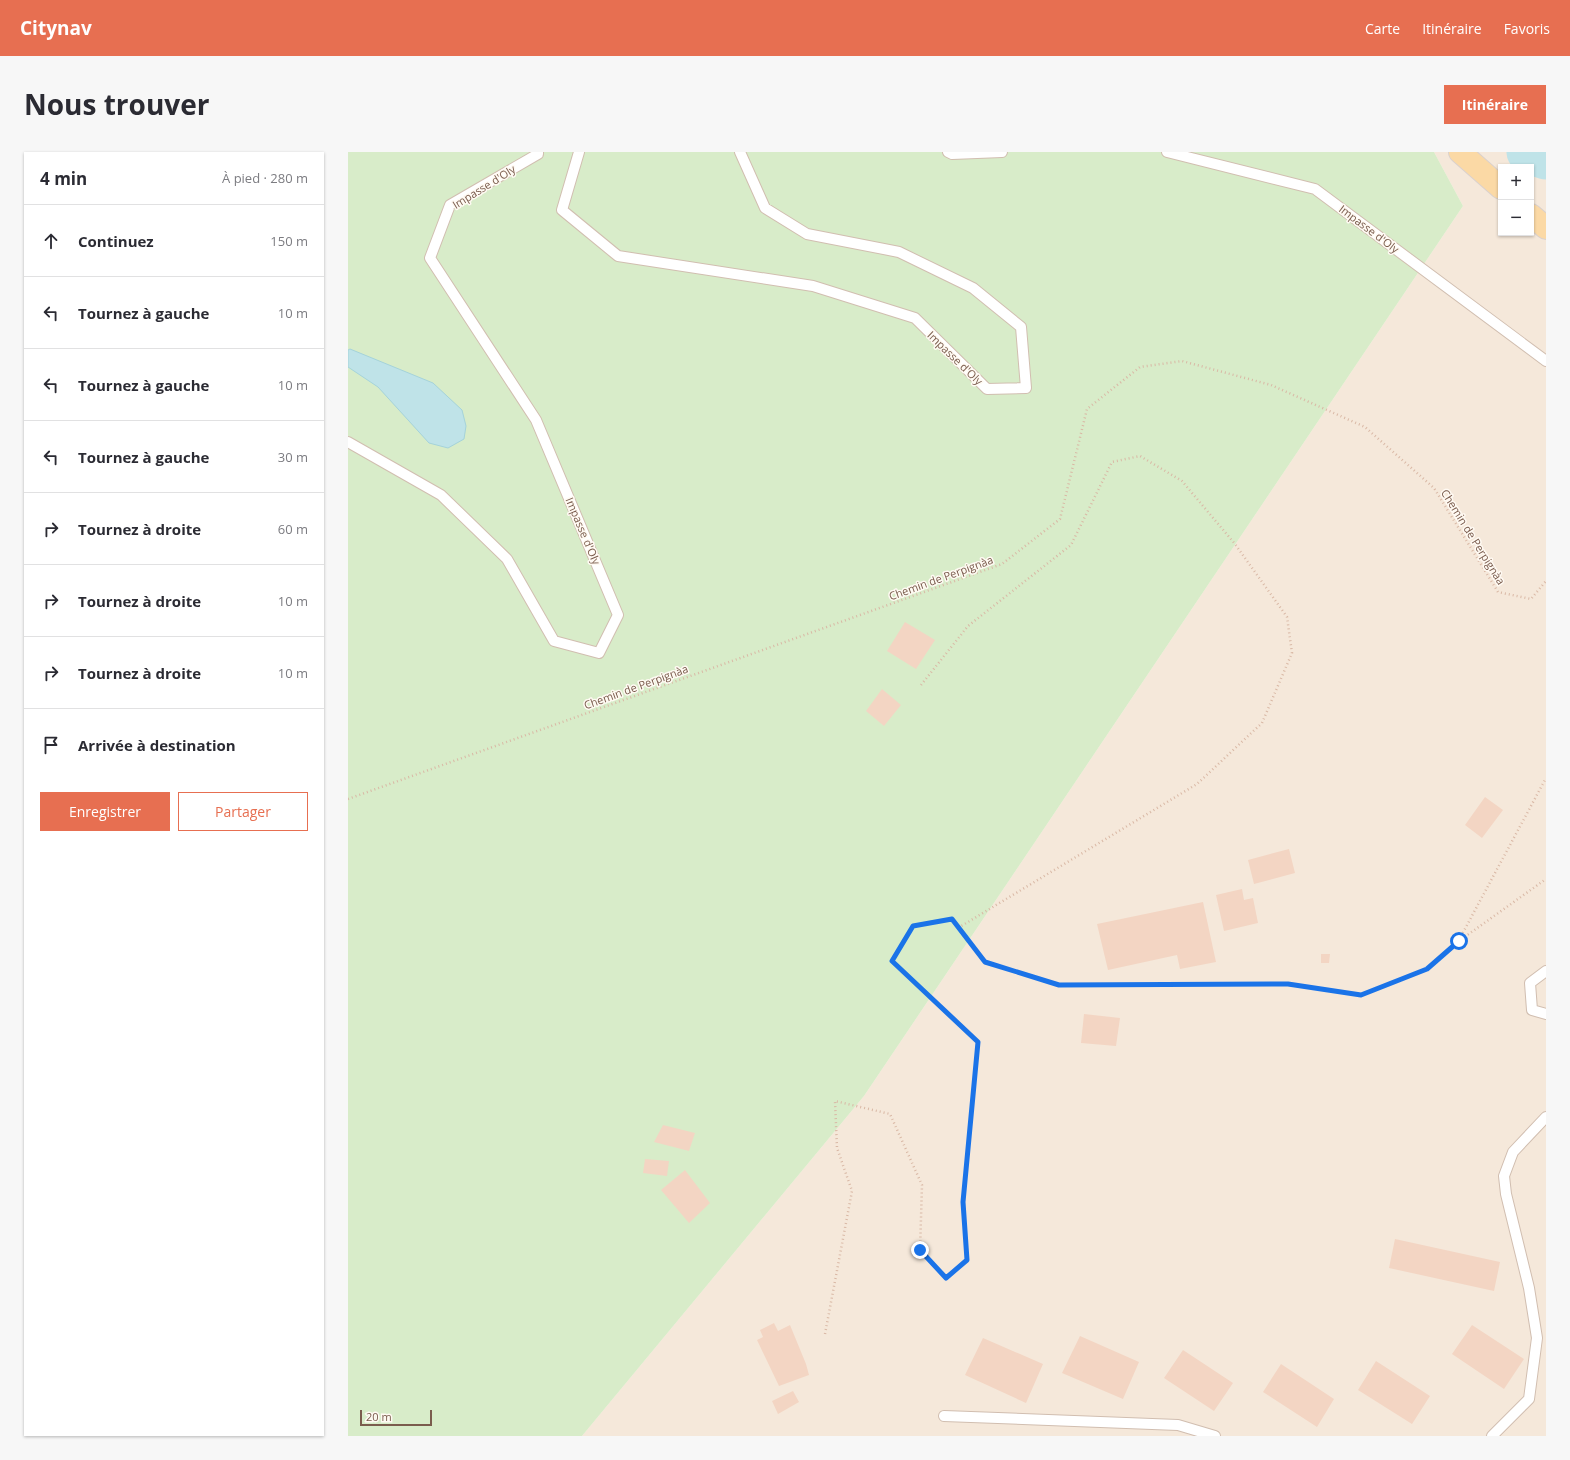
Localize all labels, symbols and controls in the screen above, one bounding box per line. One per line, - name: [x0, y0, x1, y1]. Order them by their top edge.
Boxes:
- text: Citynav: [20, 15, 92, 41]
- text: Carte: [1365, 19, 1400, 38]
- text: Itinéraire: [1422, 19, 1482, 38]
- text: Favoris: [1504, 19, 1550, 38]
- text: Nous trouver: [24, 85, 210, 123]
- button: Itinéraire: [1444, 85, 1546, 124]
- street label: Impasse d'Oly: [449, 161, 518, 212]
- map controls: [1498, 164, 1534, 236]
- button: +: [1498, 164, 1534, 200]
- text: 4 min: [40, 167, 87, 190]
- text: À pied · 280 m: [222, 169, 308, 187]
- button: −: [1498, 200, 1534, 236]
- street label: Impasse d'Oly: [1336, 201, 1403, 256]
- icon: ahead: [40, 230, 62, 252]
- text: Continuez: [78, 231, 154, 251]
- text: 150 m: [270, 232, 308, 250]
- icon: left: [40, 302, 62, 324]
- text: Tournez à gauche: [78, 303, 209, 323]
- text: 10 m: [278, 304, 308, 322]
- street label: Impasse d'Oly: [924, 327, 987, 388]
- icon: left: [40, 374, 62, 396]
- text: Tournez à gauche: [78, 375, 209, 395]
- text: 10 m: [278, 376, 308, 394]
- icon: left: [40, 446, 62, 468]
- text: Tournez à gauche: [78, 447, 209, 467]
- text: 30 m: [278, 448, 308, 466]
- street label: Chemin de Perpignàa: [1438, 486, 1509, 587]
- street label: Impasse d'Oly: [563, 495, 605, 567]
- icon: right: [40, 518, 62, 540]
- text: Tournez à droite: [78, 519, 201, 539]
- text: 60 m: [278, 520, 308, 538]
- street label: Chemin de Perpignàa: [887, 552, 995, 603]
- icon: right: [40, 590, 62, 612]
- text: Tournez à droite: [78, 591, 201, 611]
- text: 10 m: [278, 592, 308, 610]
- street label: Chemin de Perpignàa: [582, 661, 690, 712]
- icon: right: [40, 662, 62, 684]
- text: Tournez à droite: [78, 663, 201, 683]
- text: 10 m: [278, 664, 308, 682]
- icon: arrive: [40, 734, 62, 756]
- text: Arrivée à destination: [78, 735, 236, 755]
- button: Enregistrer: [40, 792, 170, 831]
- button: Partager: [178, 792, 308, 831]
- route start: [1450, 932, 1468, 950]
- route end: [911, 1241, 929, 1259]
- scale bar: [360, 1408, 432, 1427]
- text: 20 m: [366, 1409, 392, 1424]

